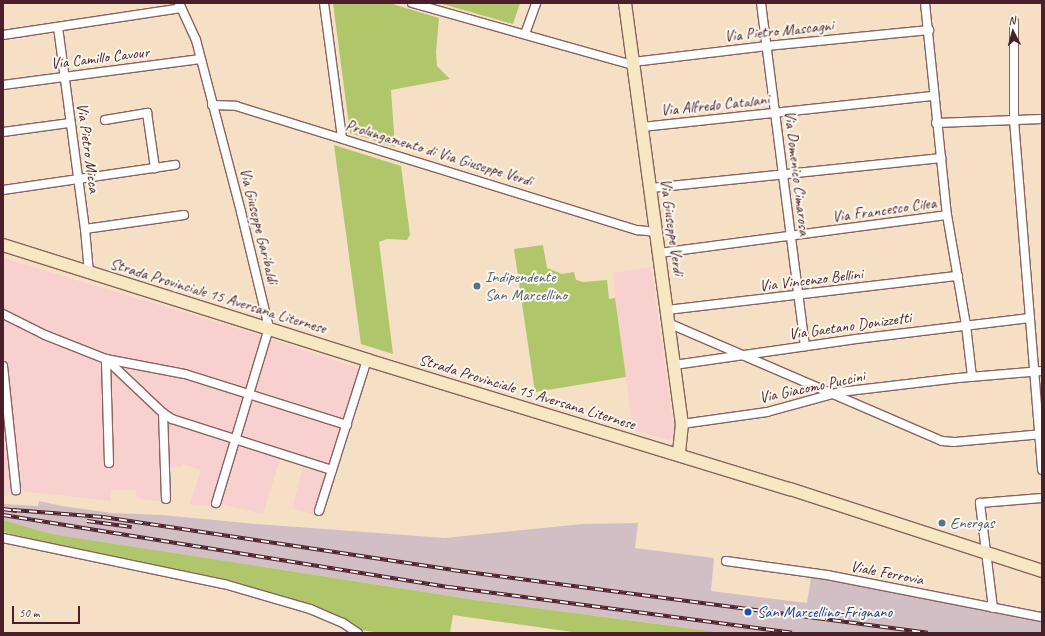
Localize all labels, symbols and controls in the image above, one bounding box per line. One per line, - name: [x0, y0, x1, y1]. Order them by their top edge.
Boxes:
- north arrow: [993, 12, 1033, 52]
- text: N: [1008, 13, 1016, 27]
- street label: Via Pietro Mascagni: [724, 16, 834, 46]
- street label: Via Camillo Cavour: [50, 42, 150, 74]
- street label: Via Alfredo Catalani: [660, 90, 770, 120]
- street label: Via Pietro Micca: [72, 102, 104, 194]
- street label: Via Domenico Cimarosa: [780, 109, 814, 237]
- street label: Prolungamento di Via Giuseppe Verdi: [343, 115, 535, 191]
- street label: Via Giuseppe Garibaldi: [235, 166, 283, 286]
- street label: Via Giuseppe Verdi: [656, 177, 688, 277]
- street label: Via Francesco Cilea: [831, 193, 937, 227]
- street label: Strada Provinciale 15 Aversana Liternese: [107, 254, 329, 338]
- street label: Via Vincenzo Bellini: [758, 264, 864, 296]
- place label: Indipendente San Marcellino: [485, 267, 567, 305]
- marker: Indipendente San Marcellino: [472, 281, 482, 291]
- street label: Via Gaetano Donizzetti: [787, 308, 913, 344]
- street label: Strada Provinciale 15 Aversana Liternese: [416, 350, 638, 434]
- street label: Via Giacomo Puccini: [758, 367, 866, 407]
- place label: Energas: [950, 513, 994, 533]
- marker: Energas: [937, 518, 947, 528]
- street label: Viale Ferrovia: [849, 557, 925, 589]
- scale bar: [14, 598, 82, 624]
- place label: San Marcellino-Frignano: [757, 602, 892, 622]
- text: 50 m: [19, 605, 39, 621]
- marker: San Marcellino-Frignano: [742, 606, 754, 618]

